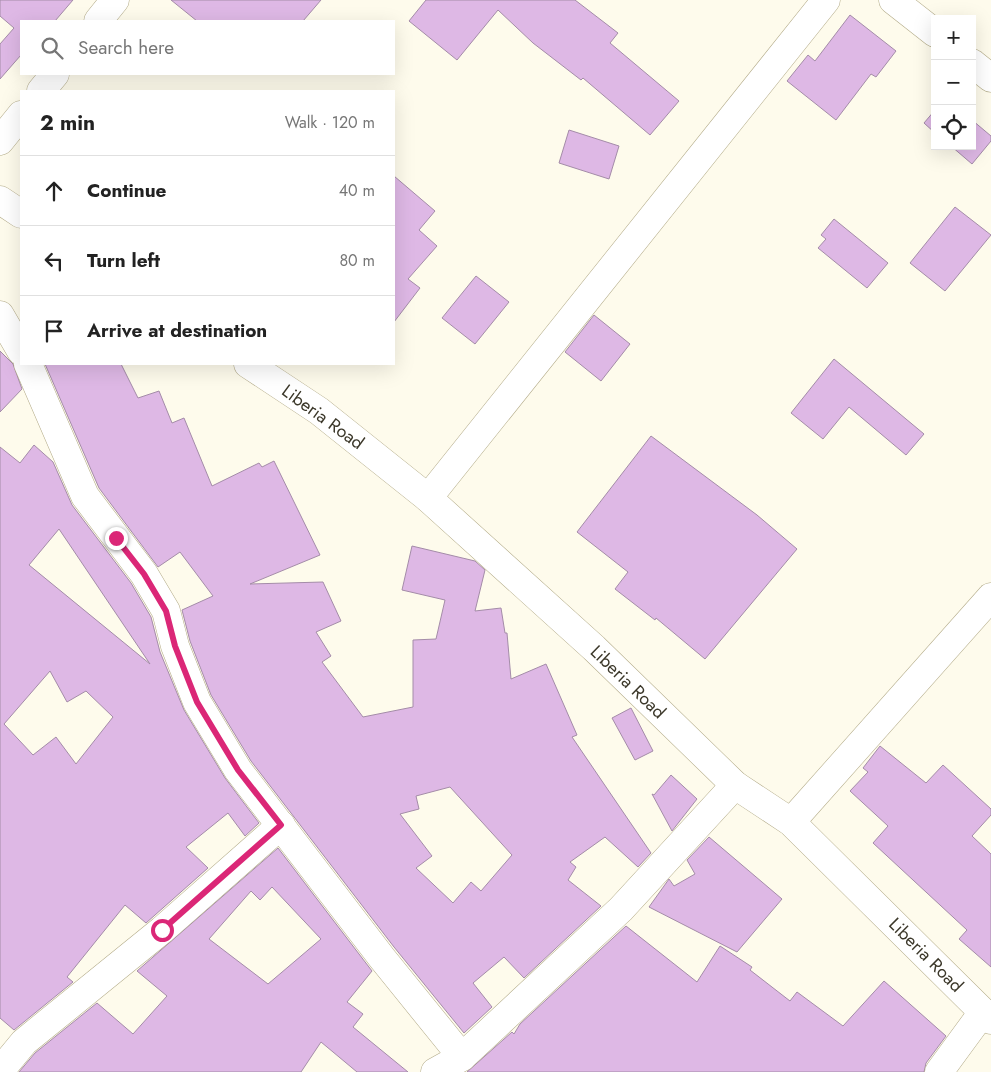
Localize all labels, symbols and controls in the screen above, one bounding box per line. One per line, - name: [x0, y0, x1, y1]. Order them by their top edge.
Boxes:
- map controls: [931, 15, 976, 150]
- button: +: [931, 15, 976, 60]
- search box: [20, 20, 395, 75]
- icon: search: [38, 34, 66, 62]
- text: Search here: [78, 34, 174, 61]
- button: −: [931, 60, 976, 105]
- button: locate: [931, 105, 976, 150]
- text: 2 min: [40, 108, 95, 138]
- text: Walk · 120 m: [285, 111, 375, 134]
- icon: ahead: [40, 177, 68, 205]
- text: Continue: [87, 177, 166, 204]
- text: 40 m: [339, 179, 375, 202]
- icon: left: [40, 247, 68, 275]
- text: Turn left: [87, 247, 160, 274]
- text: 80 m: [339, 249, 375, 272]
- icon: arrive: [40, 317, 68, 345]
- text: Arrive at destination: [87, 317, 267, 344]
- street label: Liberia Road: [277, 378, 369, 456]
- route end: [105, 527, 128, 550]
- street label: Liberia Road: [584, 639, 672, 725]
- street label: Liberia Road: [883, 912, 969, 998]
- route start: [151, 919, 174, 942]

